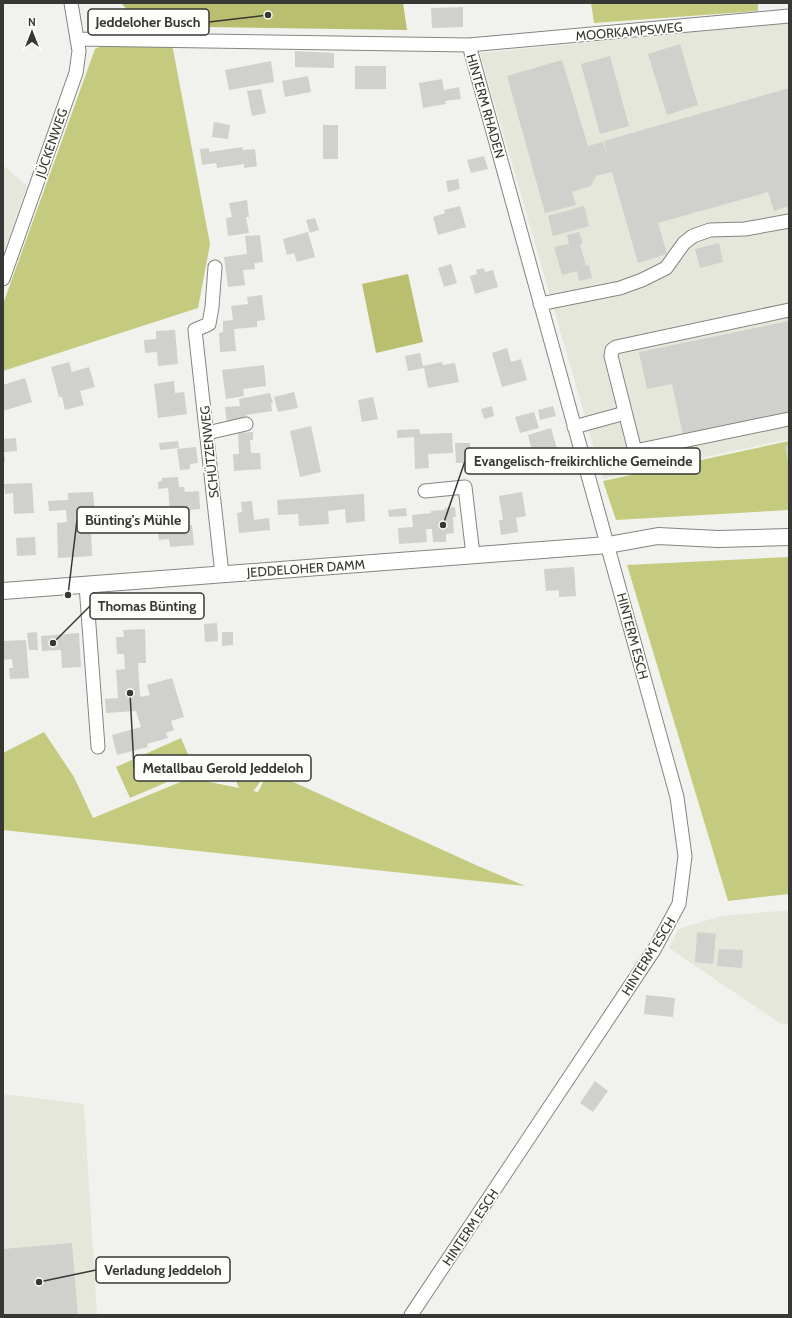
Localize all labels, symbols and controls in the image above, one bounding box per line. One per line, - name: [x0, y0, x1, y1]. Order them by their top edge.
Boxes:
- callout: Jeddeloher Busch: [88, 9, 209, 35]
- north arrow: [12, 12, 52, 52]
- text: Jeddeloher Busch: [95, 13, 200, 31]
- text: N: [28, 15, 36, 29]
- street label: MOORKAMPSWEG: [575, 18, 683, 44]
- street label: HINTERM RHADEN: [463, 52, 509, 160]
- street label: JÜCKENWEG: [31, 106, 70, 181]
- street label: SCHÜTZENWEG: [196, 405, 222, 499]
- callout: Evangelisch-freikirchliche Gemeinde: [465, 448, 700, 474]
- text: Evangelisch-freikirchliche Gemeinde: [474, 452, 692, 470]
- callout: Bünting's Mühle: [77, 507, 189, 533]
- text: Bünting's Mühle: [85, 511, 181, 529]
- street label: JEDDELOHER DAMM: [245, 556, 366, 580]
- street label: HINTERM ESCH: [614, 591, 652, 681]
- callout: Thomas Bünting: [90, 593, 204, 619]
- text: Thomas Bünting: [98, 597, 196, 615]
- callout: Metallbau Gerold Jeddeloh: [134, 755, 311, 781]
- text: Metallbau Gerold Jeddeloh: [143, 759, 303, 777]
- street label: HINTERM ESCH: [618, 914, 678, 998]
- street label: HINTERM ESCH: [438, 1186, 502, 1268]
- callout: Verladung Jeddeloh: [96, 1257, 230, 1283]
- text: Verladung Jeddeloh: [104, 1261, 222, 1279]

